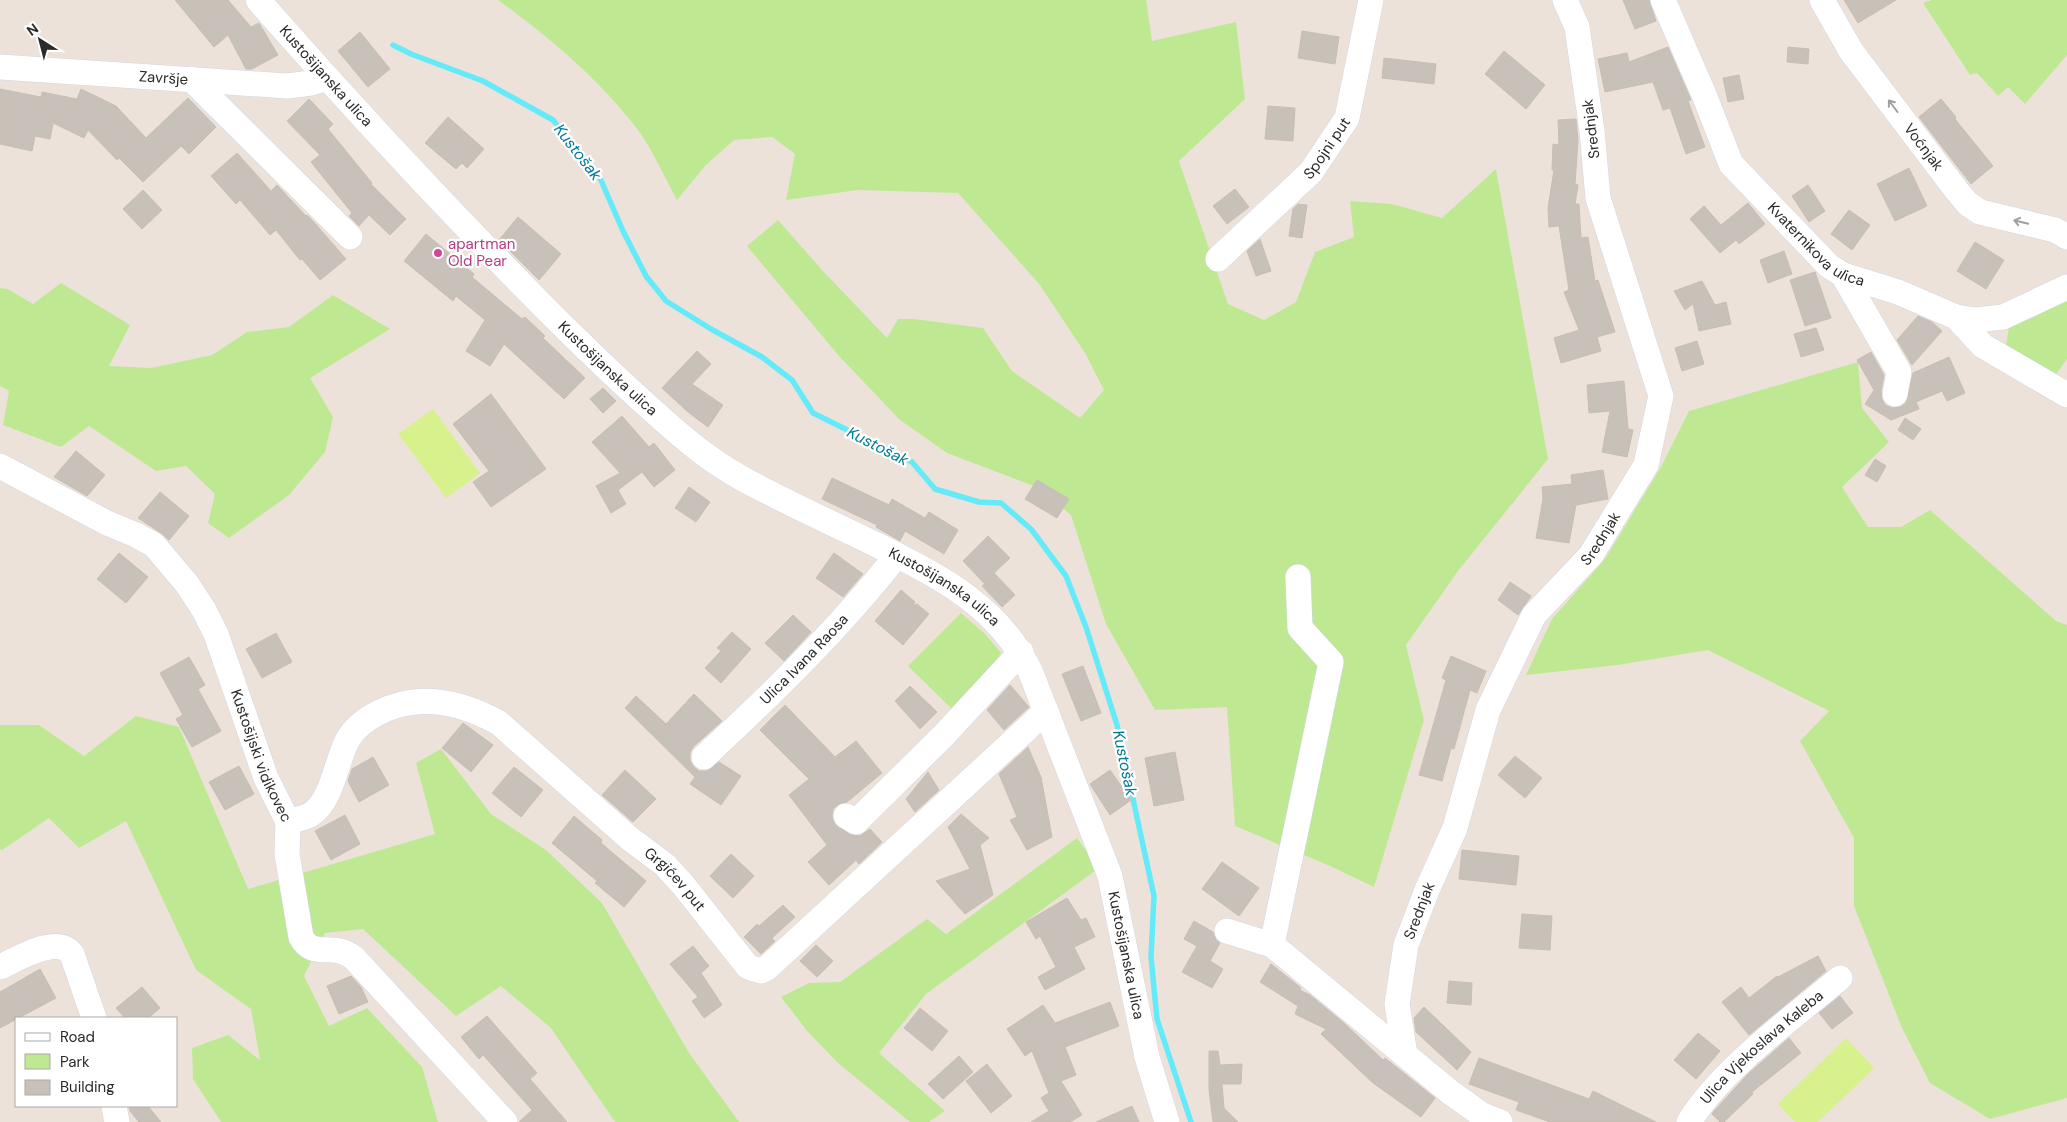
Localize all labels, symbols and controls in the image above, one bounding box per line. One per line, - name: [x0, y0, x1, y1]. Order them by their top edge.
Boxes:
- north arrow: [15, 15, 65, 65]
- text: N: [23, 19, 42, 40]
- street label: Kustošijanska ulica: [275, 21, 377, 131]
- street label: Završje: [138, 66, 189, 89]
- street label: Srednjak: [1577, 98, 1605, 160]
- one-way arrow: [1887, 100, 1898, 113]
- street label: Spojni put: [1299, 113, 1355, 184]
- water label: Kustošak: [549, 119, 607, 185]
- street label: Voćnjak: [1899, 119, 1948, 175]
- street label: Kvaternikova ulica: [1763, 198, 1867, 291]
- one-way arrow: [2013, 217, 2029, 226]
- place label: apartman Old Pear: [448, 234, 515, 271]
- marker: apartman Old Pear: [432, 247, 444, 259]
- street label: Kustošijanska ulica: [554, 316, 662, 420]
- water label: Kustošak: [844, 422, 913, 471]
- street label: Srednjak: [1576, 508, 1625, 570]
- street label: Kustošijanska ulica: [885, 543, 1004, 630]
- street label: Ulica Ivana Raosa: [756, 610, 853, 709]
- street label: Kustošijski vidikovec: [226, 687, 296, 825]
- water label: Kustošak: [1108, 728, 1142, 799]
- street label: Grgićev put: [640, 843, 710, 915]
- street label: Srednjak: [1399, 878, 1439, 942]
- street label: Kustošijanska ulica: [1103, 890, 1149, 1021]
- street label: Ulica Vjekoslava Kaleba: [1696, 986, 1828, 1108]
- legend: [15, 1017, 178, 1107]
- text: Road: [60, 1027, 95, 1047]
- text: Park: [60, 1052, 90, 1072]
- text: Building: [60, 1077, 115, 1097]

